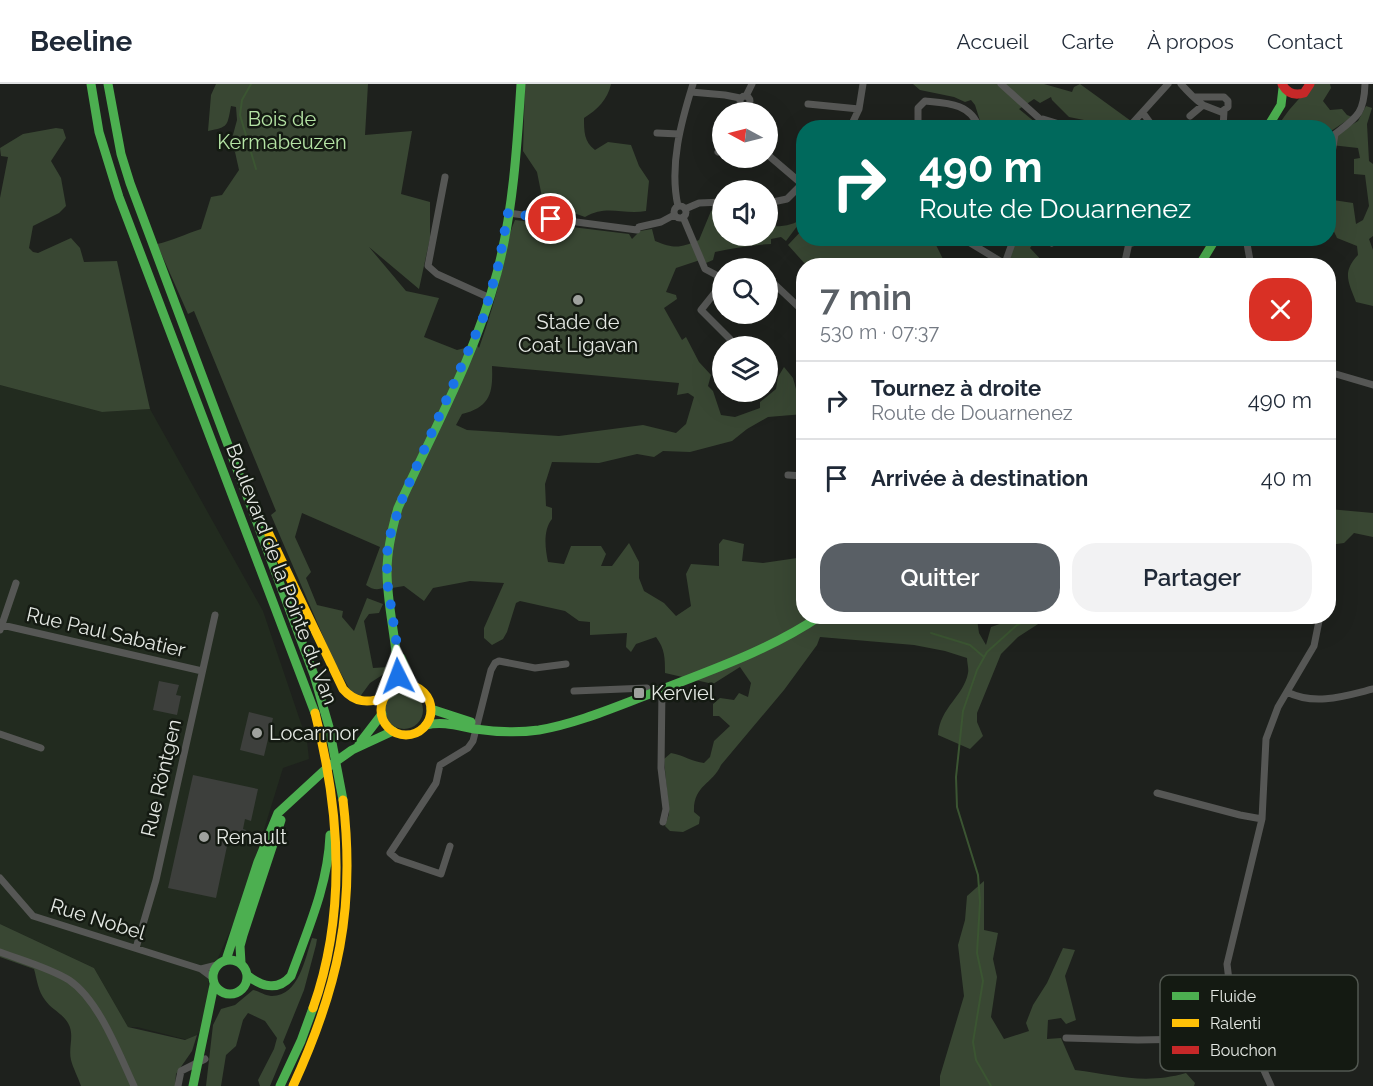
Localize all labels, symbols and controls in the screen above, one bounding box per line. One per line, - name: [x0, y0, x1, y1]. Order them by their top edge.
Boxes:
- text: Beeline: [30, 25, 132, 58]
- text: Accueil: [957, 29, 1029, 54]
- text: Carte: [1062, 29, 1114, 54]
- text: À propos: [1147, 29, 1234, 54]
- text: Contact: [1267, 29, 1343, 54]
- north arrow: [712, 102, 778, 168]
- map controls: [712, 102, 778, 402]
- park label: Bois de Kermabeuzen: [217, 107, 347, 154]
- text: 490 m: [919, 143, 1043, 192]
- icon: right: [820, 144, 898, 222]
- button: sound: [712, 180, 778, 246]
- pin: [525, 193, 576, 244]
- text: Route de Douarnenez: [919, 193, 1191, 224]
- icon: arrive: [534, 202, 567, 235]
- button: search: [712, 258, 778, 324]
- text: 7 min: [820, 276, 912, 318]
- button: close: [1249, 278, 1312, 341]
- marker: Stade de Coat Ligavan: [571, 293, 585, 307]
- place label: Stade de Coat Ligavan: [518, 310, 638, 357]
- text: 530 m · 07:37: [820, 320, 939, 344]
- button: layers: [712, 336, 778, 402]
- text: Tournez à droite: [871, 375, 1041, 401]
- icon: right: [820, 384, 853, 417]
- text: 490 m: [1248, 387, 1312, 413]
- text: Route de Douarnenez: [871, 401, 1073, 425]
- street label: Boulevard de la Pointe du Van: [221, 440, 343, 708]
- icon: arrive: [820, 462, 853, 495]
- text: Arrivée à destination: [871, 465, 1088, 491]
- text: 40 m: [1261, 465, 1312, 491]
- button: Quitter: [820, 543, 1060, 612]
- button: Partager: [1072, 543, 1312, 612]
- street label: Rue Paul Sabatier: [24, 602, 188, 662]
- position arrow: [366, 644, 430, 708]
- place label: Kerviel: [651, 681, 715, 705]
- marker: Kerviel: [632, 686, 646, 700]
- street label: Rue Röntgen: [136, 717, 186, 839]
- place label: Locarmor: [269, 721, 359, 745]
- marker: Locarmor: [250, 726, 264, 740]
- place label: Renault: [216, 825, 287, 849]
- marker: Renault: [197, 830, 211, 844]
- street label: Rue Nobel: [47, 893, 149, 945]
- legend: [1160, 975, 1358, 1071]
- text: Fluide: [1210, 987, 1256, 1006]
- text: Ralenti: [1210, 1014, 1261, 1033]
- text: Bouchon: [1210, 1041, 1277, 1060]

